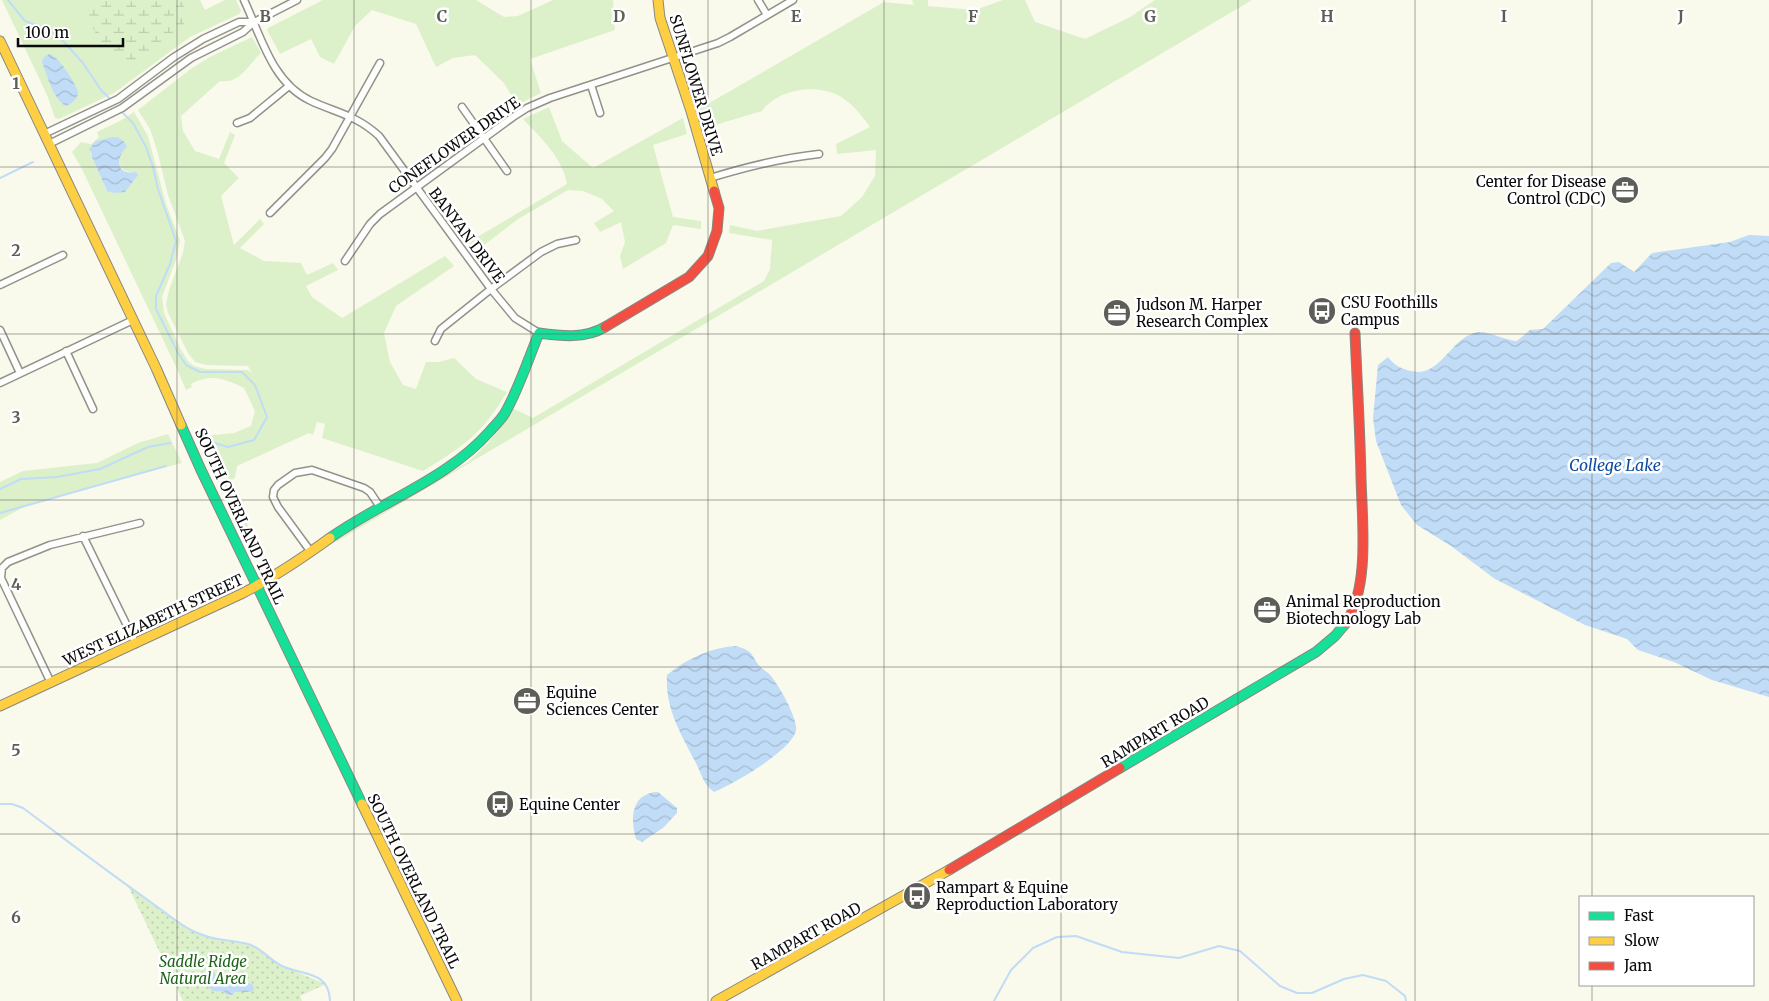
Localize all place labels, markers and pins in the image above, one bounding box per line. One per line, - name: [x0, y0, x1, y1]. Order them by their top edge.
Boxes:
- place label: Center for Disease Control (CDC): [1476, 172, 1606, 208]
- office icon: Center for Disease Control (CDC): [1610, 175, 1640, 205]
- place label: CSU Foothills Campus: [1341, 293, 1438, 329]
- place label: Judson M. Harper Research Complex: [1135, 295, 1268, 331]
- bus stop icon: CSU Foothills Campus: [1307, 296, 1337, 326]
- office icon: Judson M. Harper Research Complex: [1102, 298, 1132, 328]
- place label: Animal Reproduction Biotechnology Lab: [1285, 592, 1441, 628]
- office icon: Animal Reproduction Biotechnology Lab: [1252, 595, 1282, 625]
- place label: Equine Sciences Center: [546, 683, 659, 719]
- office icon: Equine Sciences Center: [512, 686, 542, 716]
- bus stop icon: Equine Center: [485, 789, 515, 819]
- place label: Equine Center: [519, 795, 621, 814]
- place label: Rampart & Equine Reproduction Laboratory: [936, 878, 1118, 914]
- bus stop icon: Rampart & Equine Reproduction Laboratory: [902, 881, 932, 911]

